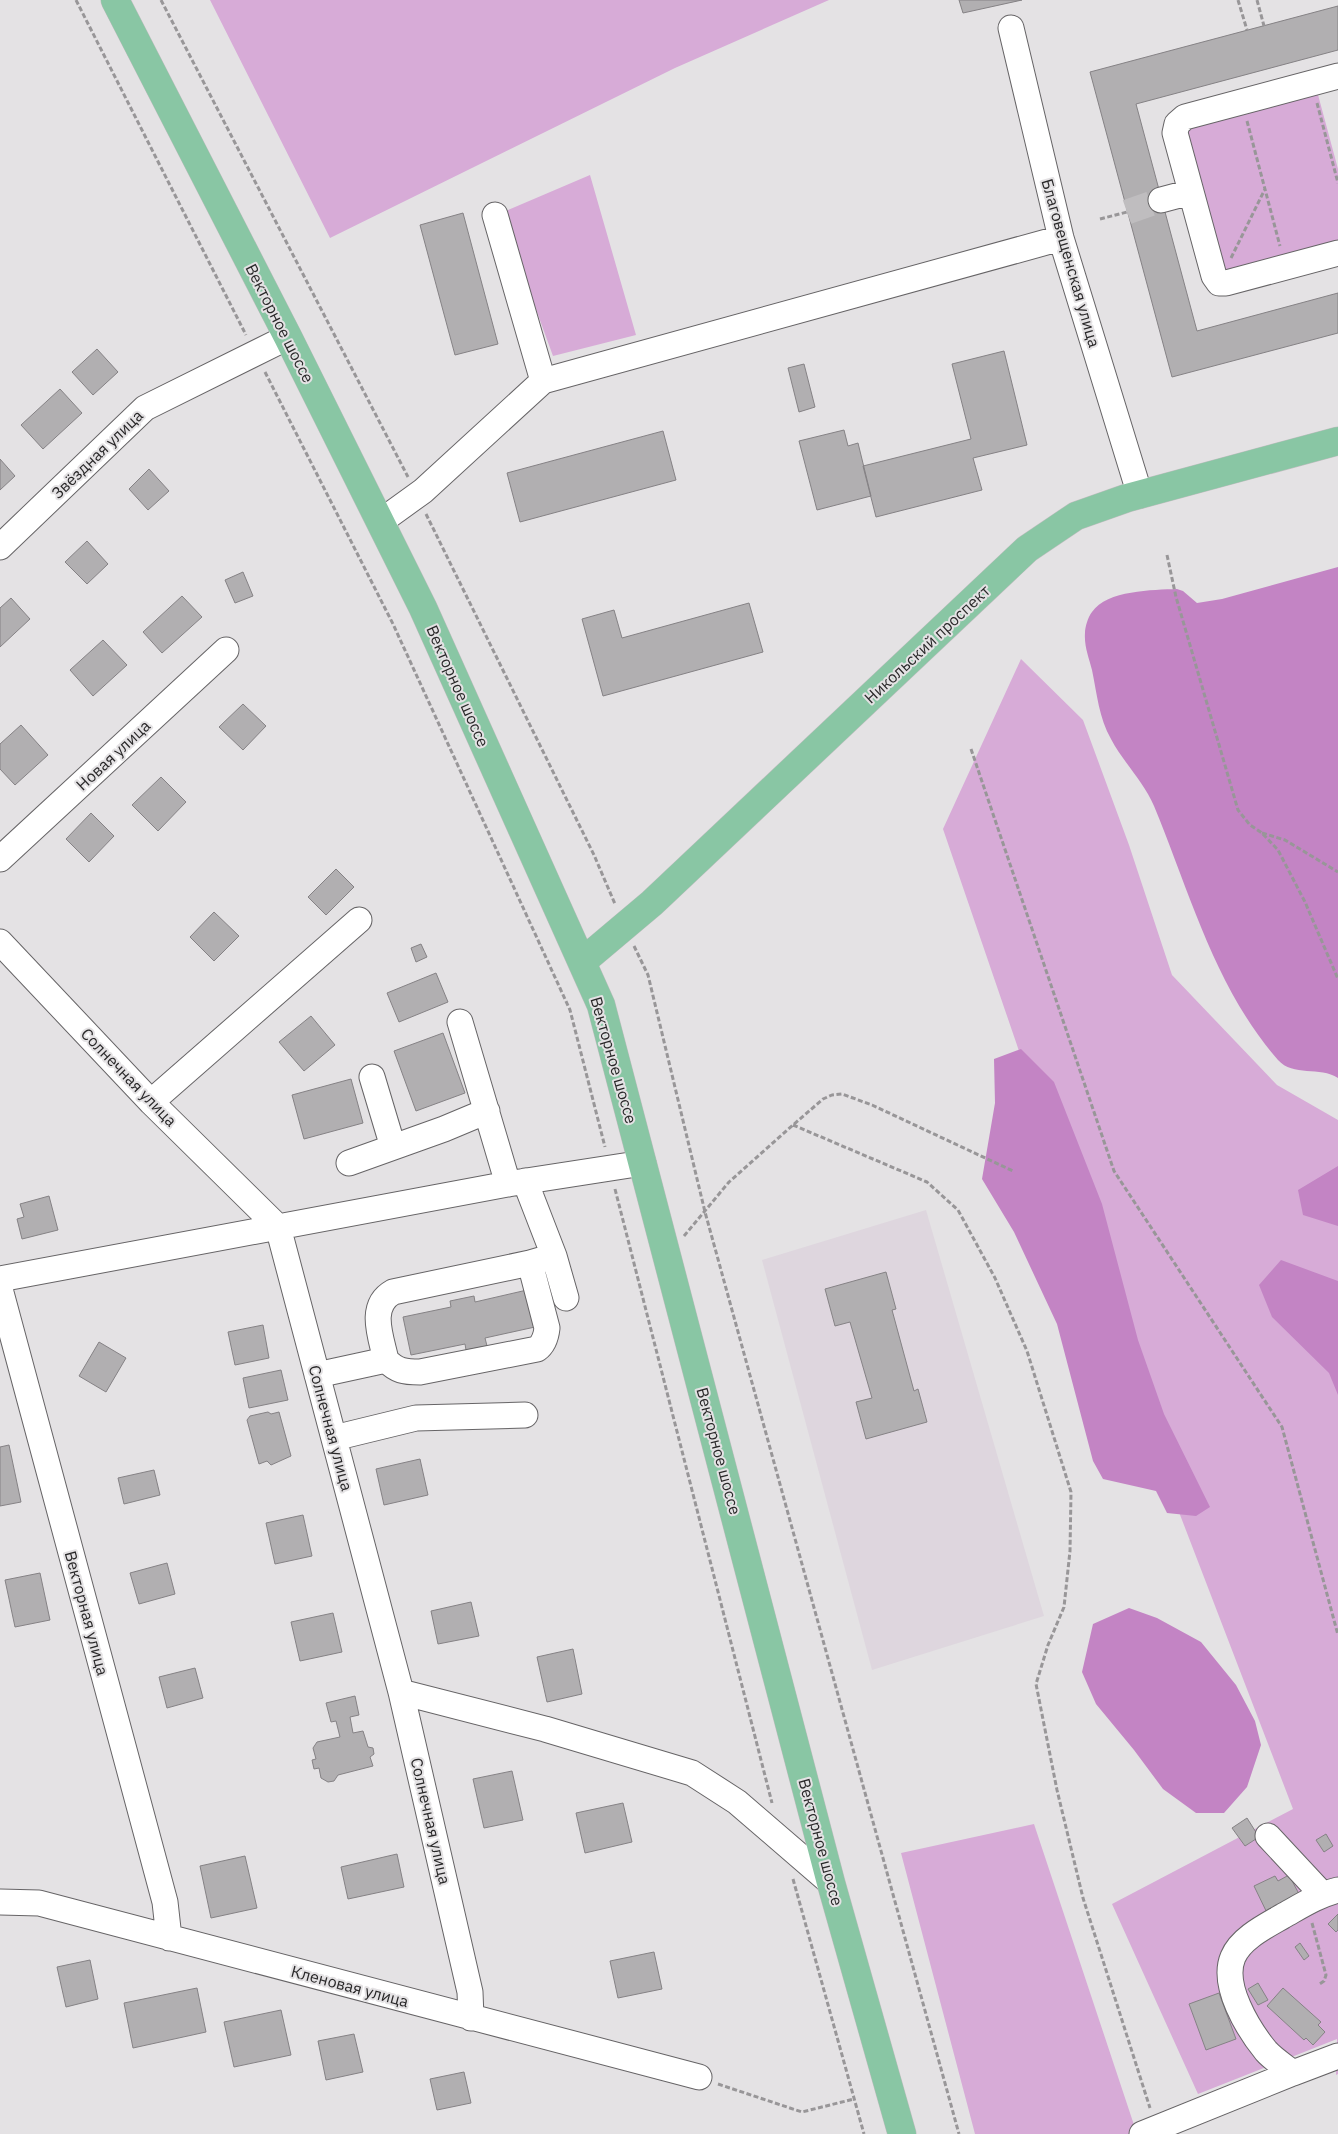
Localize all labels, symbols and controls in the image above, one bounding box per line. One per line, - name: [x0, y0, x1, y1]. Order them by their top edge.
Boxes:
- street label: Благовещенская улица: [1037, 176, 1105, 350]
- street label: Векторное шоссе: [241, 260, 319, 386]
- street label: Звёздная улица: [47, 405, 147, 503]
- street label: Никольский проспект: [860, 580, 994, 707]
- street label: Векторное шоссе: [422, 622, 494, 750]
- street label: Новая улица: [72, 715, 155, 794]
- street label: Векторное шоссе: [586, 994, 642, 1126]
- street label: Солнечная улица: [77, 1024, 181, 1131]
- street label: Солнечная улица: [305, 1363, 358, 1493]
- street label: Векторное шоссе: [692, 1385, 746, 1517]
- street label: Векторная улица: [61, 1548, 113, 1678]
- street label: Солнечная улица: [407, 1756, 455, 1887]
- street label: Векторное шоссе: [794, 1776, 848, 1908]
- street label: Кленовая улица: [289, 1961, 411, 2011]

